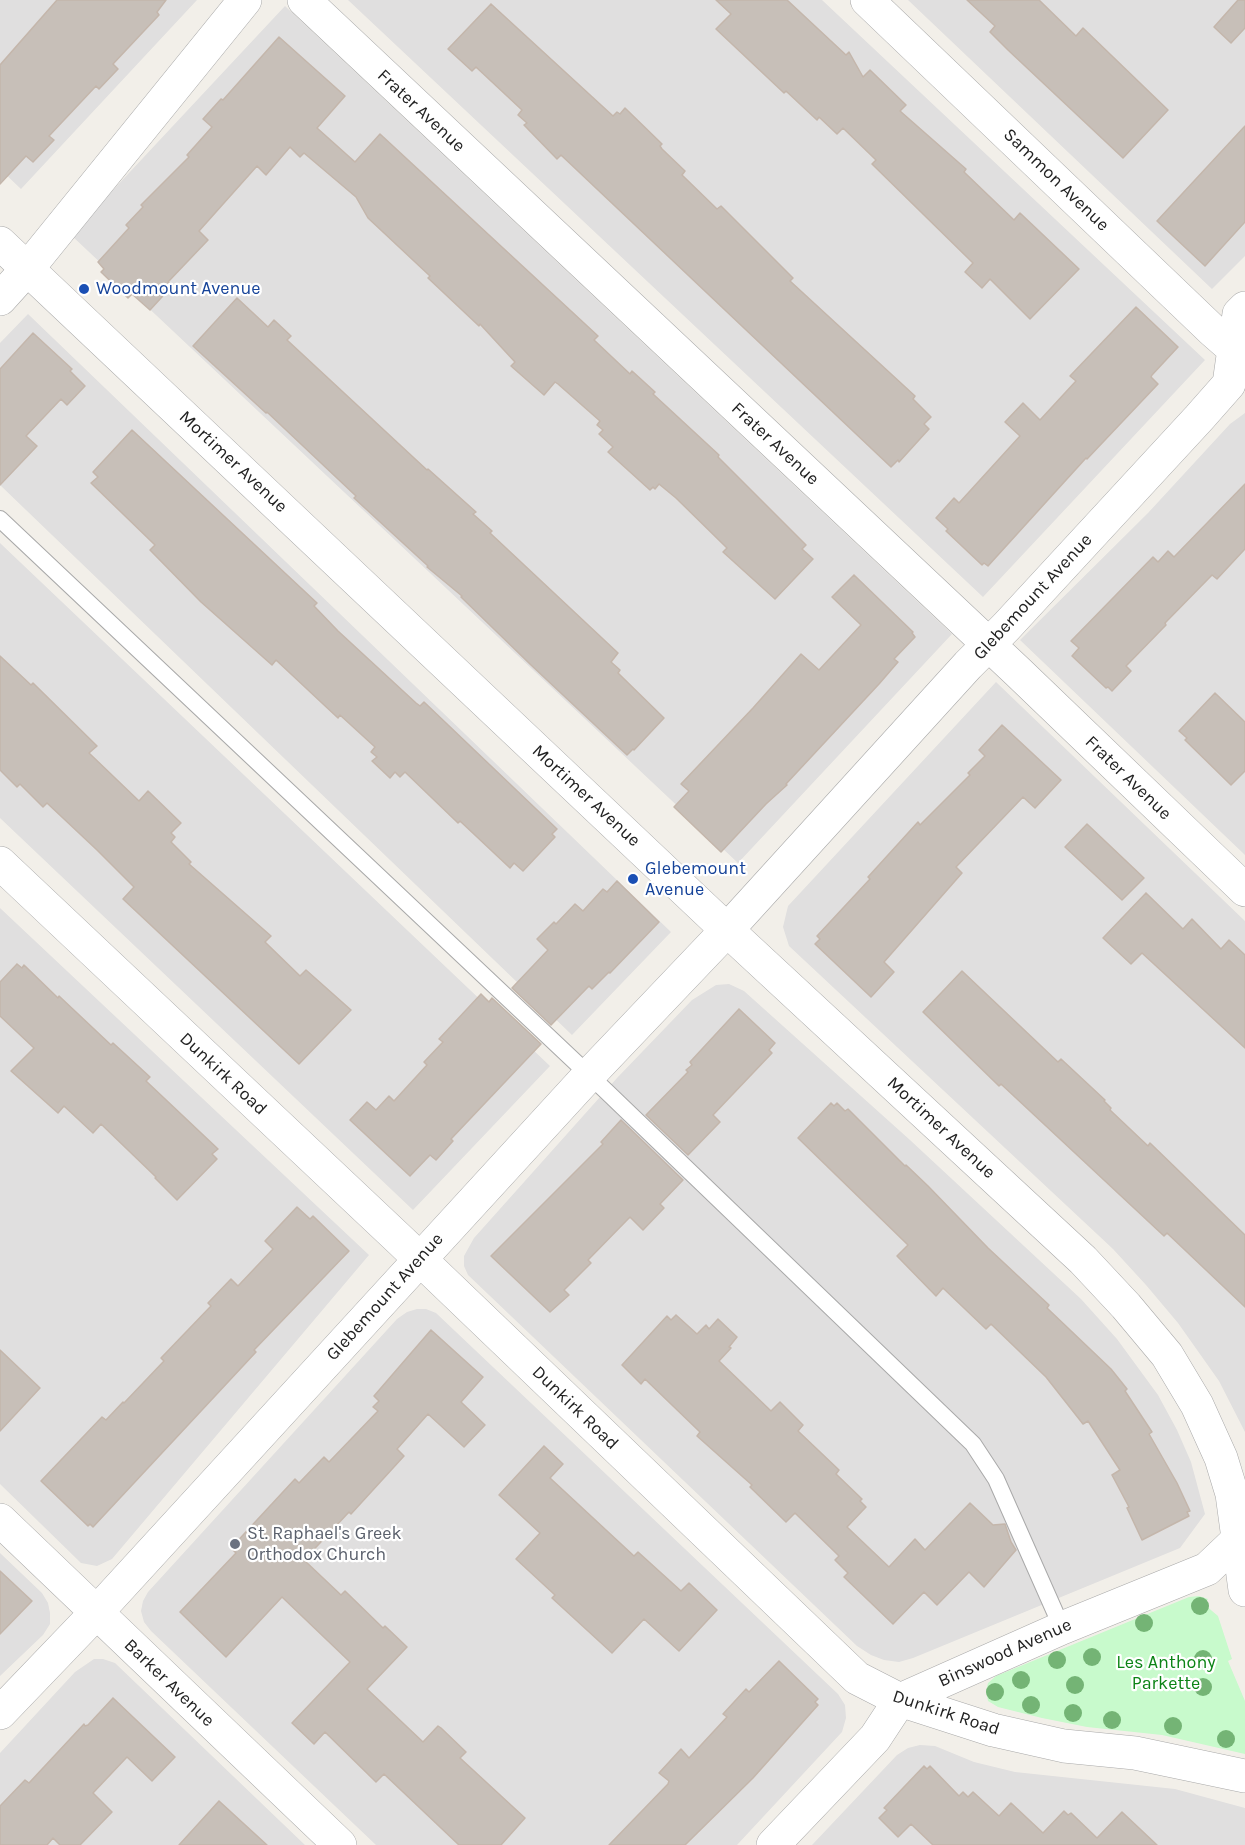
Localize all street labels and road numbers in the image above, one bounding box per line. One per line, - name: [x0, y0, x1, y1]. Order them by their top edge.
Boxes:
- street label: Frater Avenue: [373, 65, 469, 157]
- street label: Sammon Avenue: [999, 124, 1113, 236]
- street label: Frater Avenue: [727, 398, 823, 490]
- street label: Mortimer Avenue: [175, 406, 291, 518]
- street label: Glebemount Avenue: [969, 529, 1097, 665]
- street label: Frater Avenue: [1080, 731, 1176, 825]
- street label: Mortimer Avenue: [528, 740, 644, 852]
- street label: Dunkirk Road: [175, 1028, 271, 1120]
- street label: Mortimer Avenue: [883, 1072, 999, 1184]
- street label: Glebemount Avenue: [322, 1229, 448, 1365]
- street label: Dunkirk Road: [527, 1362, 623, 1454]
- street label: Binswood Avenue: [935, 1614, 1075, 1692]
- street label: Barker Avenue: [119, 1635, 219, 1731]
- street label: Dunkirk Road: [890, 1685, 1002, 1741]

